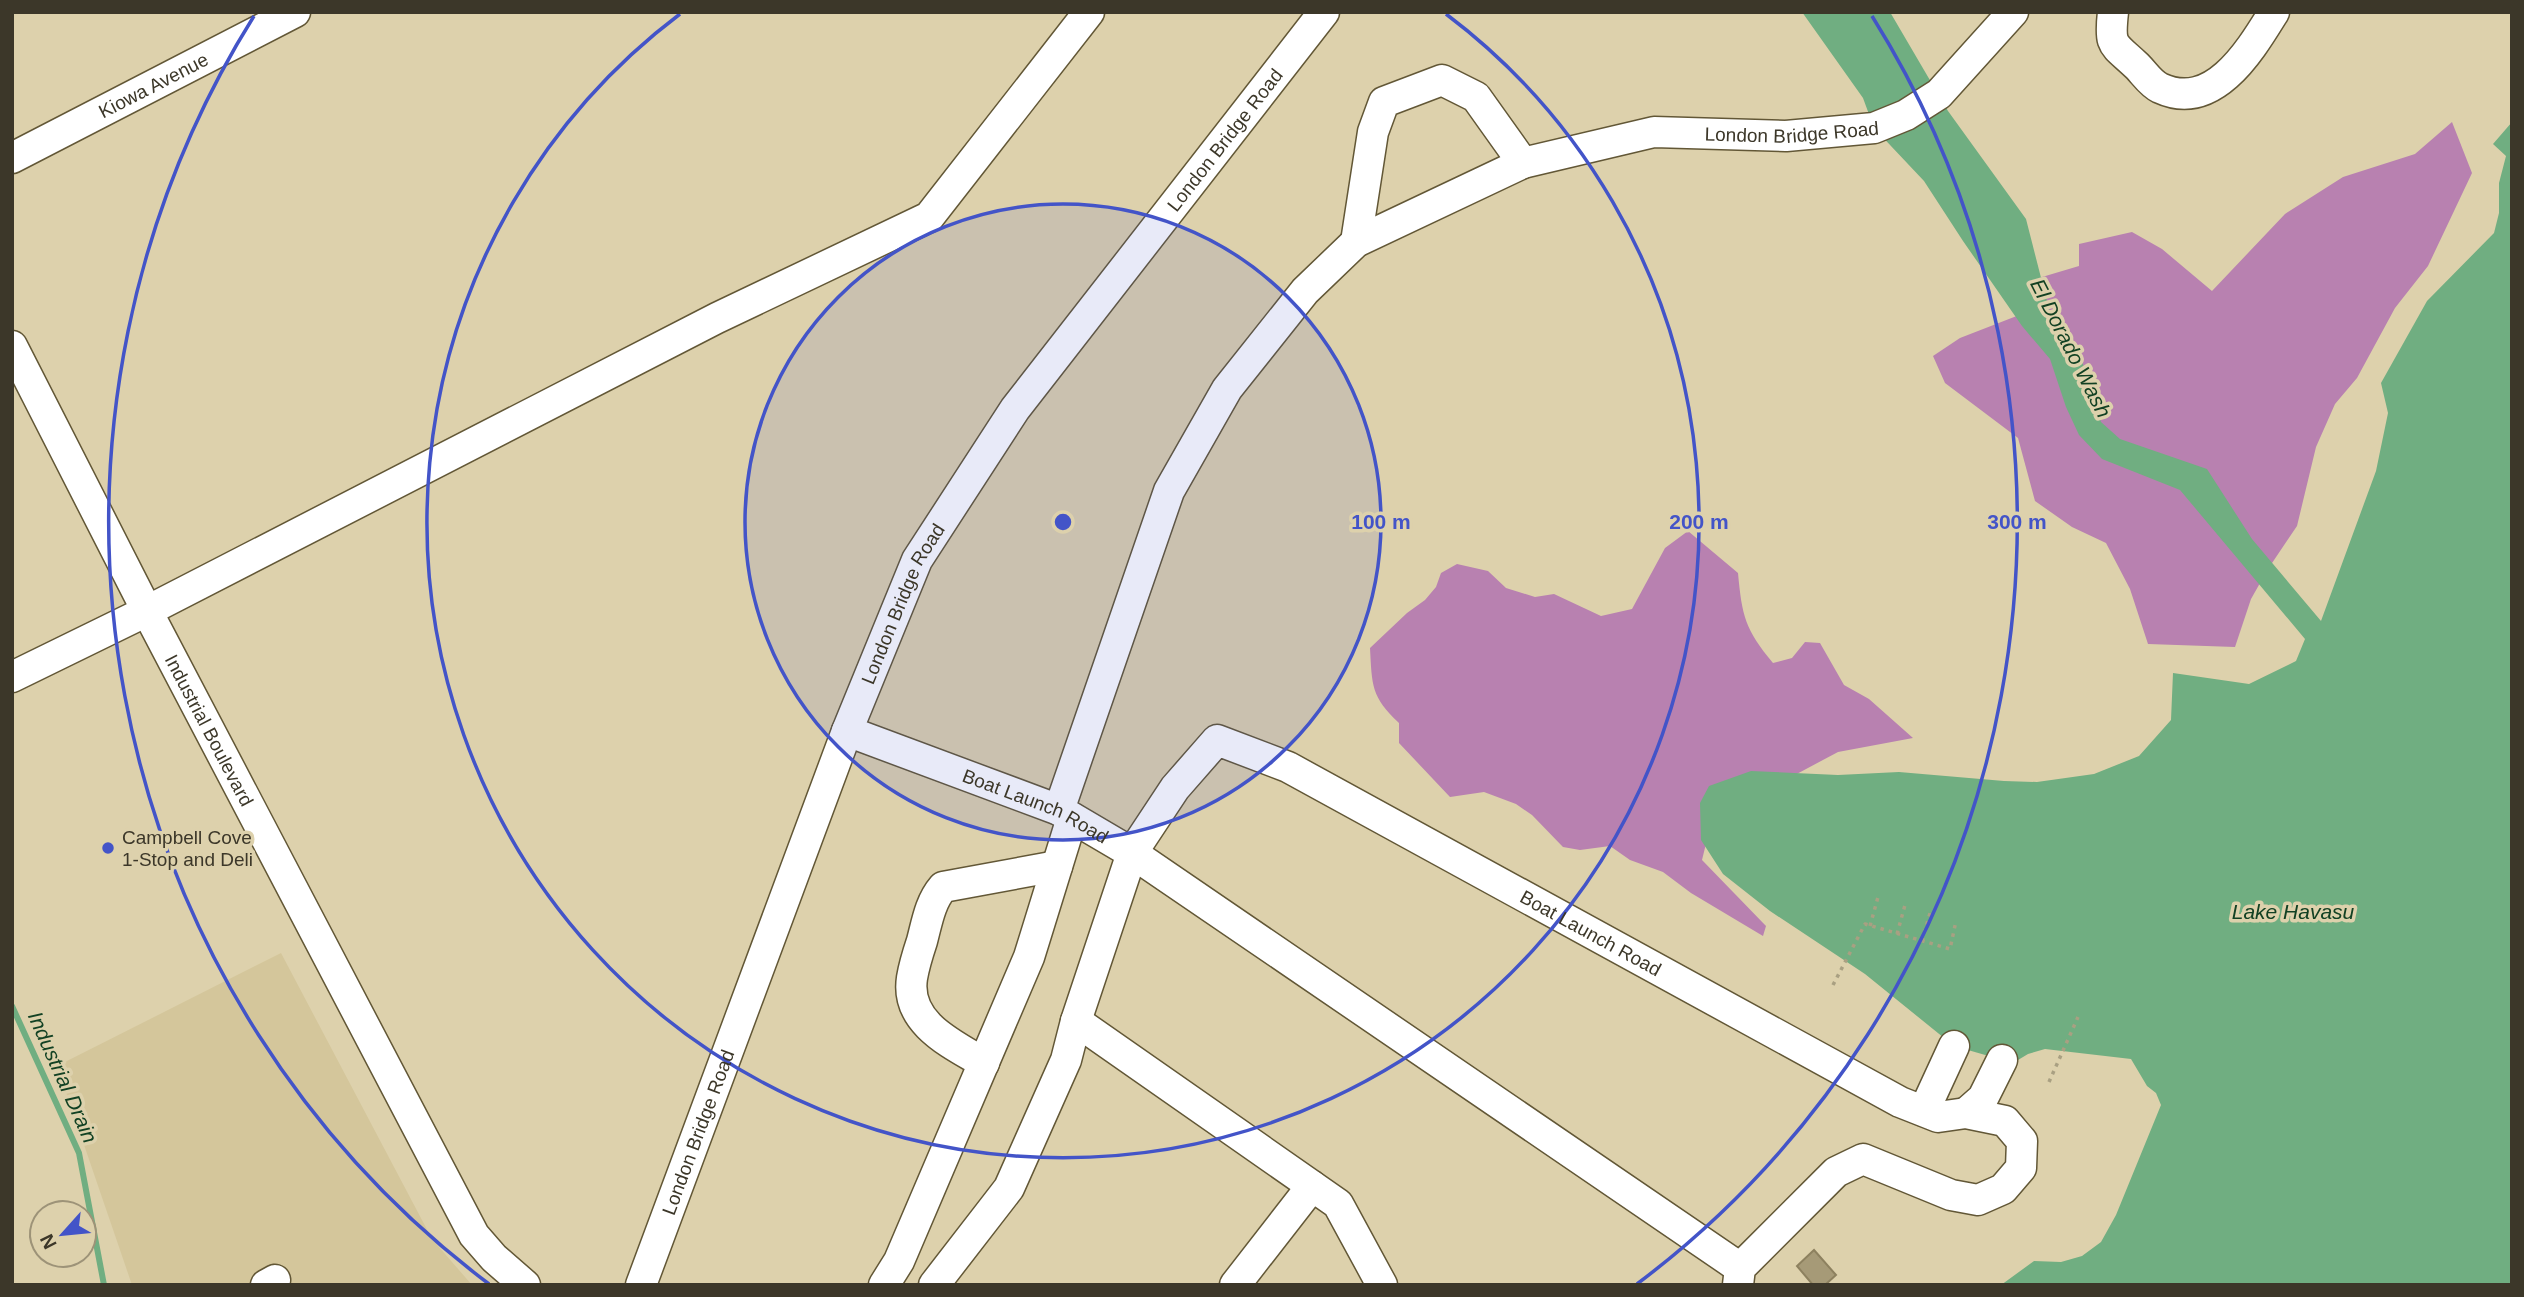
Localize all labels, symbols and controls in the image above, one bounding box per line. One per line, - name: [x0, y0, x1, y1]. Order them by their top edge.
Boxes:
- street label: Kiowa Avenue: [95, 48, 212, 122]
- street label: London Bridge Road: [1163, 64, 1286, 215]
- street label: London Bridge Road: [1704, 117, 1880, 146]
- water label: El Dorado Wash: [2026, 275, 2116, 421]
- centre of rings: [1051, 510, 1075, 534]
- text: 100 m: [1351, 510, 1411, 533]
- text: 200 m: [1669, 510, 1729, 533]
- text: 300 m: [1987, 510, 2047, 533]
- street label: London Bridge Road: [857, 520, 948, 687]
- street label: Industrial Boulevard: [161, 651, 258, 810]
- street label: Boat Launch Road: [960, 765, 1112, 847]
- place label: Campbell Cove 1-Stop and Deli: [122, 827, 253, 870]
- marker: Campbell Cove 1-Stop and Deli: [100, 840, 116, 856]
- street label: Boat Launch Road: [1517, 886, 1665, 980]
- water label: Lake Havasu: [2232, 900, 2355, 923]
- water label: Industrial Drain: [24, 1008, 102, 1146]
- street label: London Bridge Road: [658, 1047, 738, 1218]
- north arrow: [28, 1199, 98, 1269]
- text: N: [36, 1231, 61, 1252]

